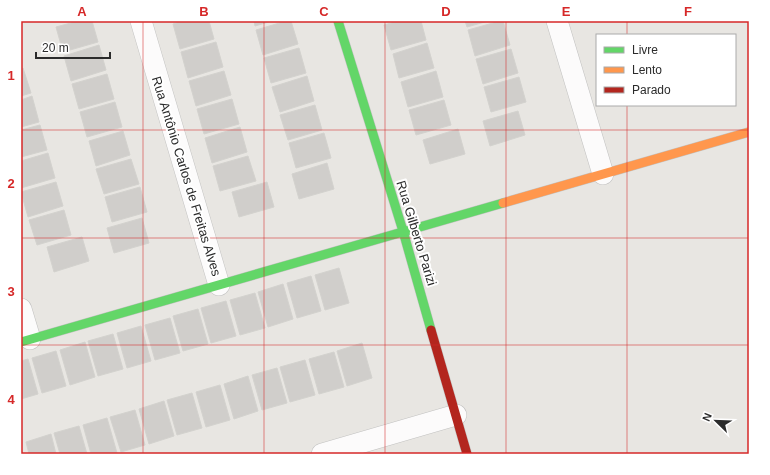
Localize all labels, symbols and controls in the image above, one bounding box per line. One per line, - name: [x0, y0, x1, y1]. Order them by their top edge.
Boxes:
- text: A: [77, 4, 87, 19]
- text: B: [199, 4, 209, 19]
- text: C: [319, 4, 329, 19]
- text: D: [441, 4, 451, 19]
- text: E: [562, 4, 571, 19]
- text: F: [684, 4, 692, 19]
- scale bar: [36, 34, 110, 60]
- legend: [596, 34, 736, 106]
- text: 20 m: [42, 41, 69, 55]
- text: Livre: [632, 43, 658, 57]
- text: Lento: [632, 63, 662, 77]
- text: 1: [7, 68, 15, 83]
- street label: Rua Antônio Carlos de Freitas Alves: [149, 74, 224, 278]
- text: Parado: [632, 83, 671, 97]
- text: 2: [7, 176, 15, 191]
- street label: Rua Gilberto Parizi: [393, 179, 440, 288]
- text: 3: [7, 284, 15, 299]
- text: 4: [7, 392, 15, 407]
- north arrow: [696, 401, 736, 441]
- text: N: [700, 411, 714, 423]

